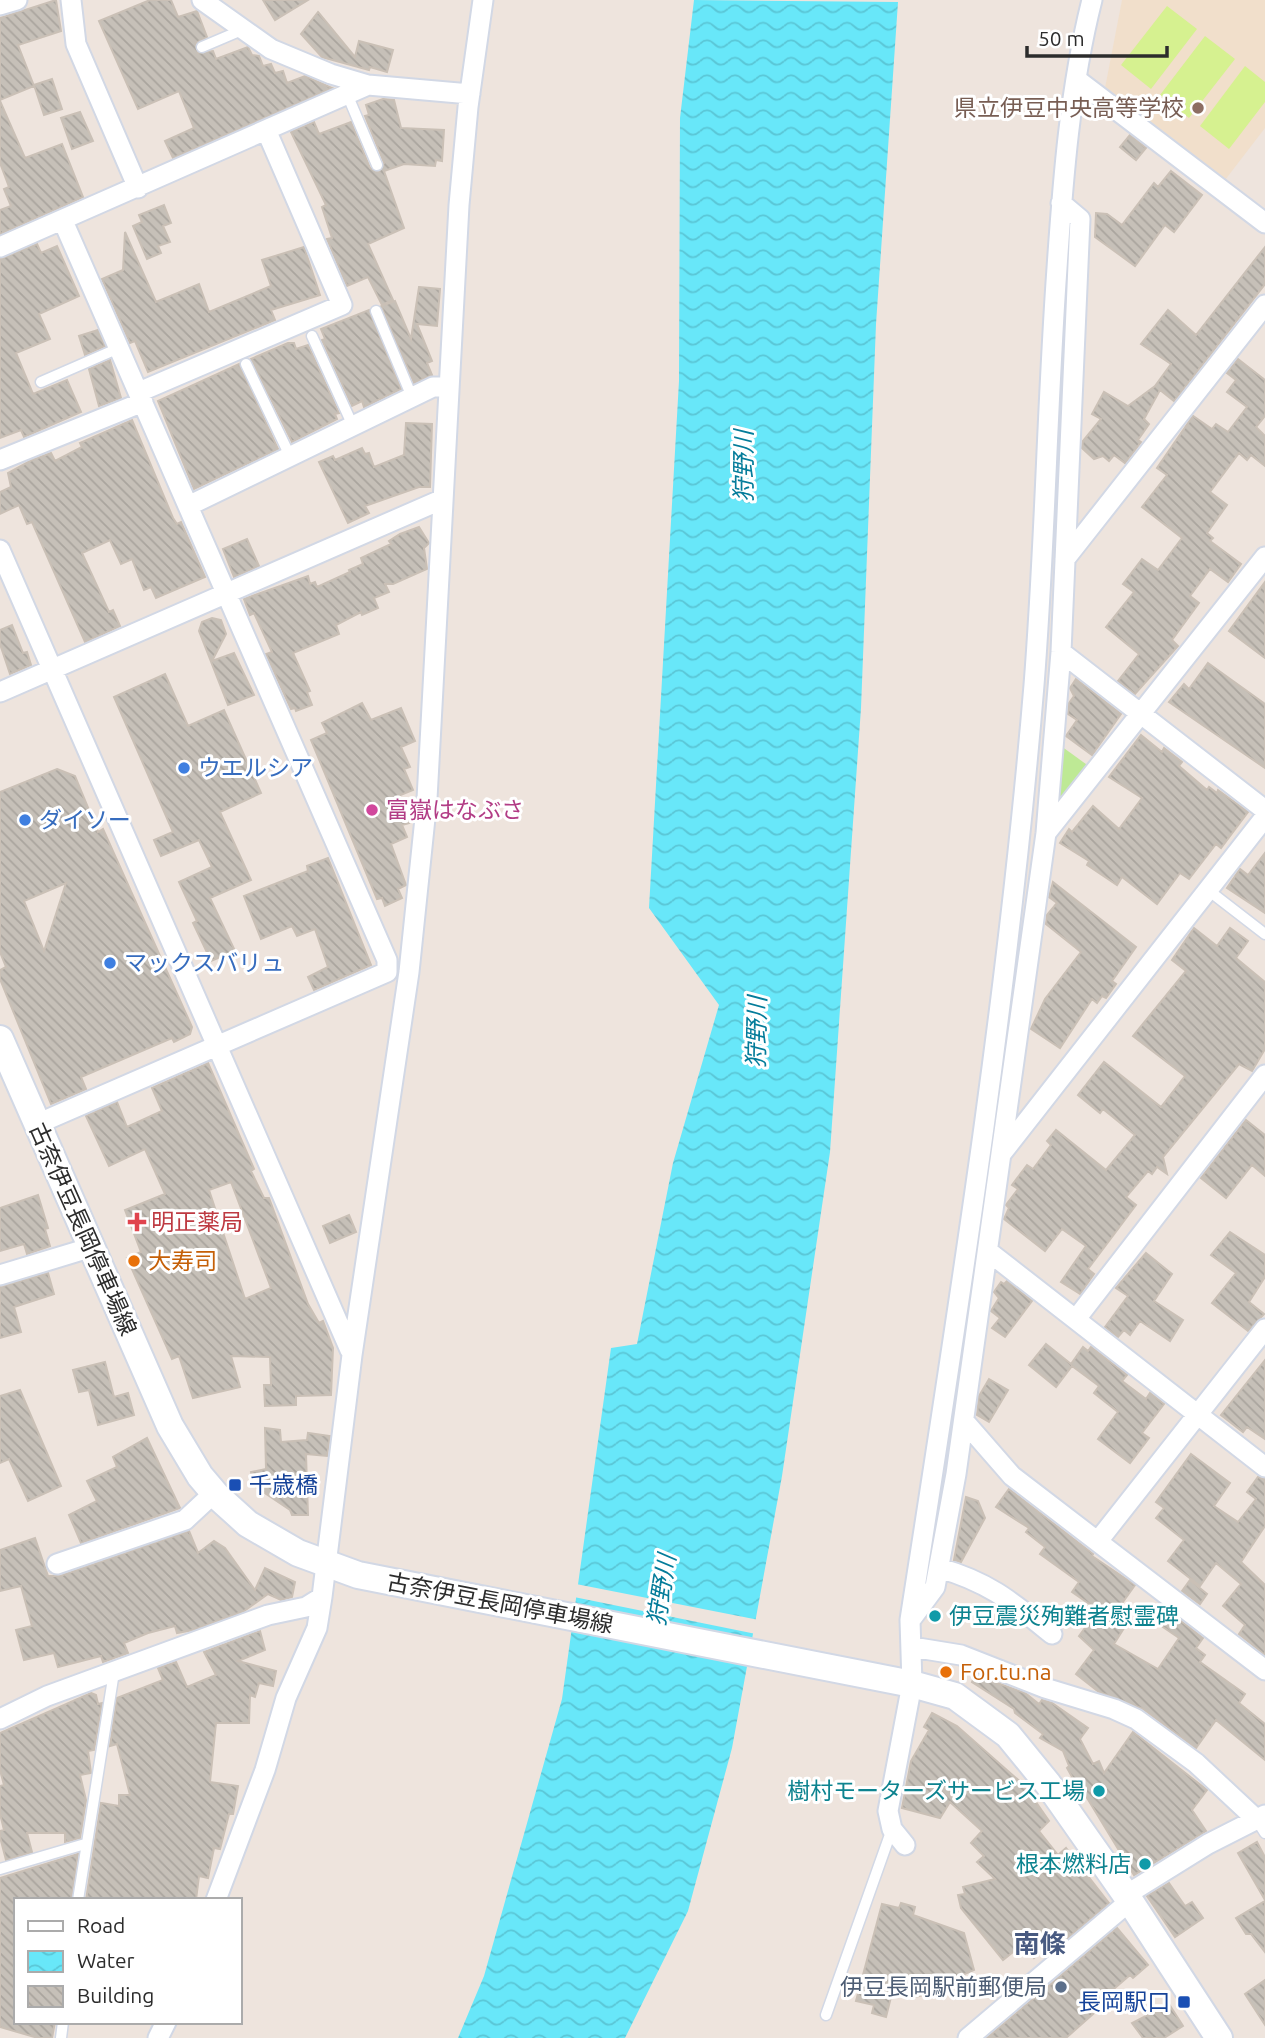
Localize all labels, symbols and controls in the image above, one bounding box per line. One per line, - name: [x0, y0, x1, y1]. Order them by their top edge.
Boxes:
- scale bar: [1027, 14, 1167, 58]
- text: 50 m: [1038, 26, 1085, 50]
- place label: 県立伊豆中央高等学校: [954, 95, 1184, 120]
- marker: 県立伊豆中央高等学校: [1190, 100, 1206, 116]
- water label: 狩野川: [730, 427, 757, 502]
- place label: ウエルシア: [198, 755, 313, 780]
- marker: ウエルシア: [176, 760, 192, 776]
- place label: 富嶽はなぶさ: [386, 797, 524, 822]
- marker: 富嶽はなぶさ: [364, 802, 380, 818]
- place label: ダイソー: [39, 807, 131, 832]
- marker: ダイソー: [17, 812, 33, 828]
- place label: マックスバリュ: [124, 950, 284, 975]
- marker: マックスバリュ: [102, 955, 118, 971]
- water label: 狩野川: [742, 993, 771, 1068]
- street label: 古奈伊豆長岡停車場線: [25, 1119, 142, 1339]
- place label: 明正薬局: [151, 1209, 243, 1234]
- marker: 明正薬局: [129, 1214, 145, 1230]
- place label: 大寿司: [148, 1248, 217, 1273]
- marker: 大寿司: [126, 1253, 142, 1269]
- place label: 千歳橋: [249, 1472, 318, 1497]
- marker: 千歳橋: [227, 1477, 243, 1493]
- water label: 狩野川: [643, 1549, 681, 1628]
- street label: 古奈伊豆長岡停車場線: [385, 1568, 615, 1637]
- place label: 伊豆震災殉難者慰霊碑: [949, 1603, 1179, 1628]
- marker: 伊豆震災殉難者慰霊碑: [927, 1608, 943, 1624]
- place label: For.tu.na: [960, 1659, 1052, 1684]
- marker: For.tu.na: [938, 1664, 954, 1680]
- place label: 樹村モーターズサービス工場: [787, 1778, 1085, 1803]
- marker: 樹村モーターズサービス工場: [1091, 1783, 1107, 1799]
- place label: 根本燃料店: [1016, 1851, 1131, 1876]
- marker: 根本燃料店: [1137, 1856, 1153, 1872]
- legend: [14, 1898, 242, 2024]
- text: Road: [77, 1913, 125, 1937]
- district label: 南條: [1014, 1929, 1066, 1958]
- text: Water: [77, 1948, 135, 1972]
- place label: 伊豆長岡駅前郵便局: [840, 1974, 1047, 1999]
- marker: 伊豆長岡駅前郵便局: [1053, 1979, 1069, 1995]
- text: Building: [77, 1983, 154, 2007]
- place label: 長岡駅口: [1078, 1989, 1170, 2014]
- marker: 長岡駅口: [1176, 1994, 1192, 2010]

